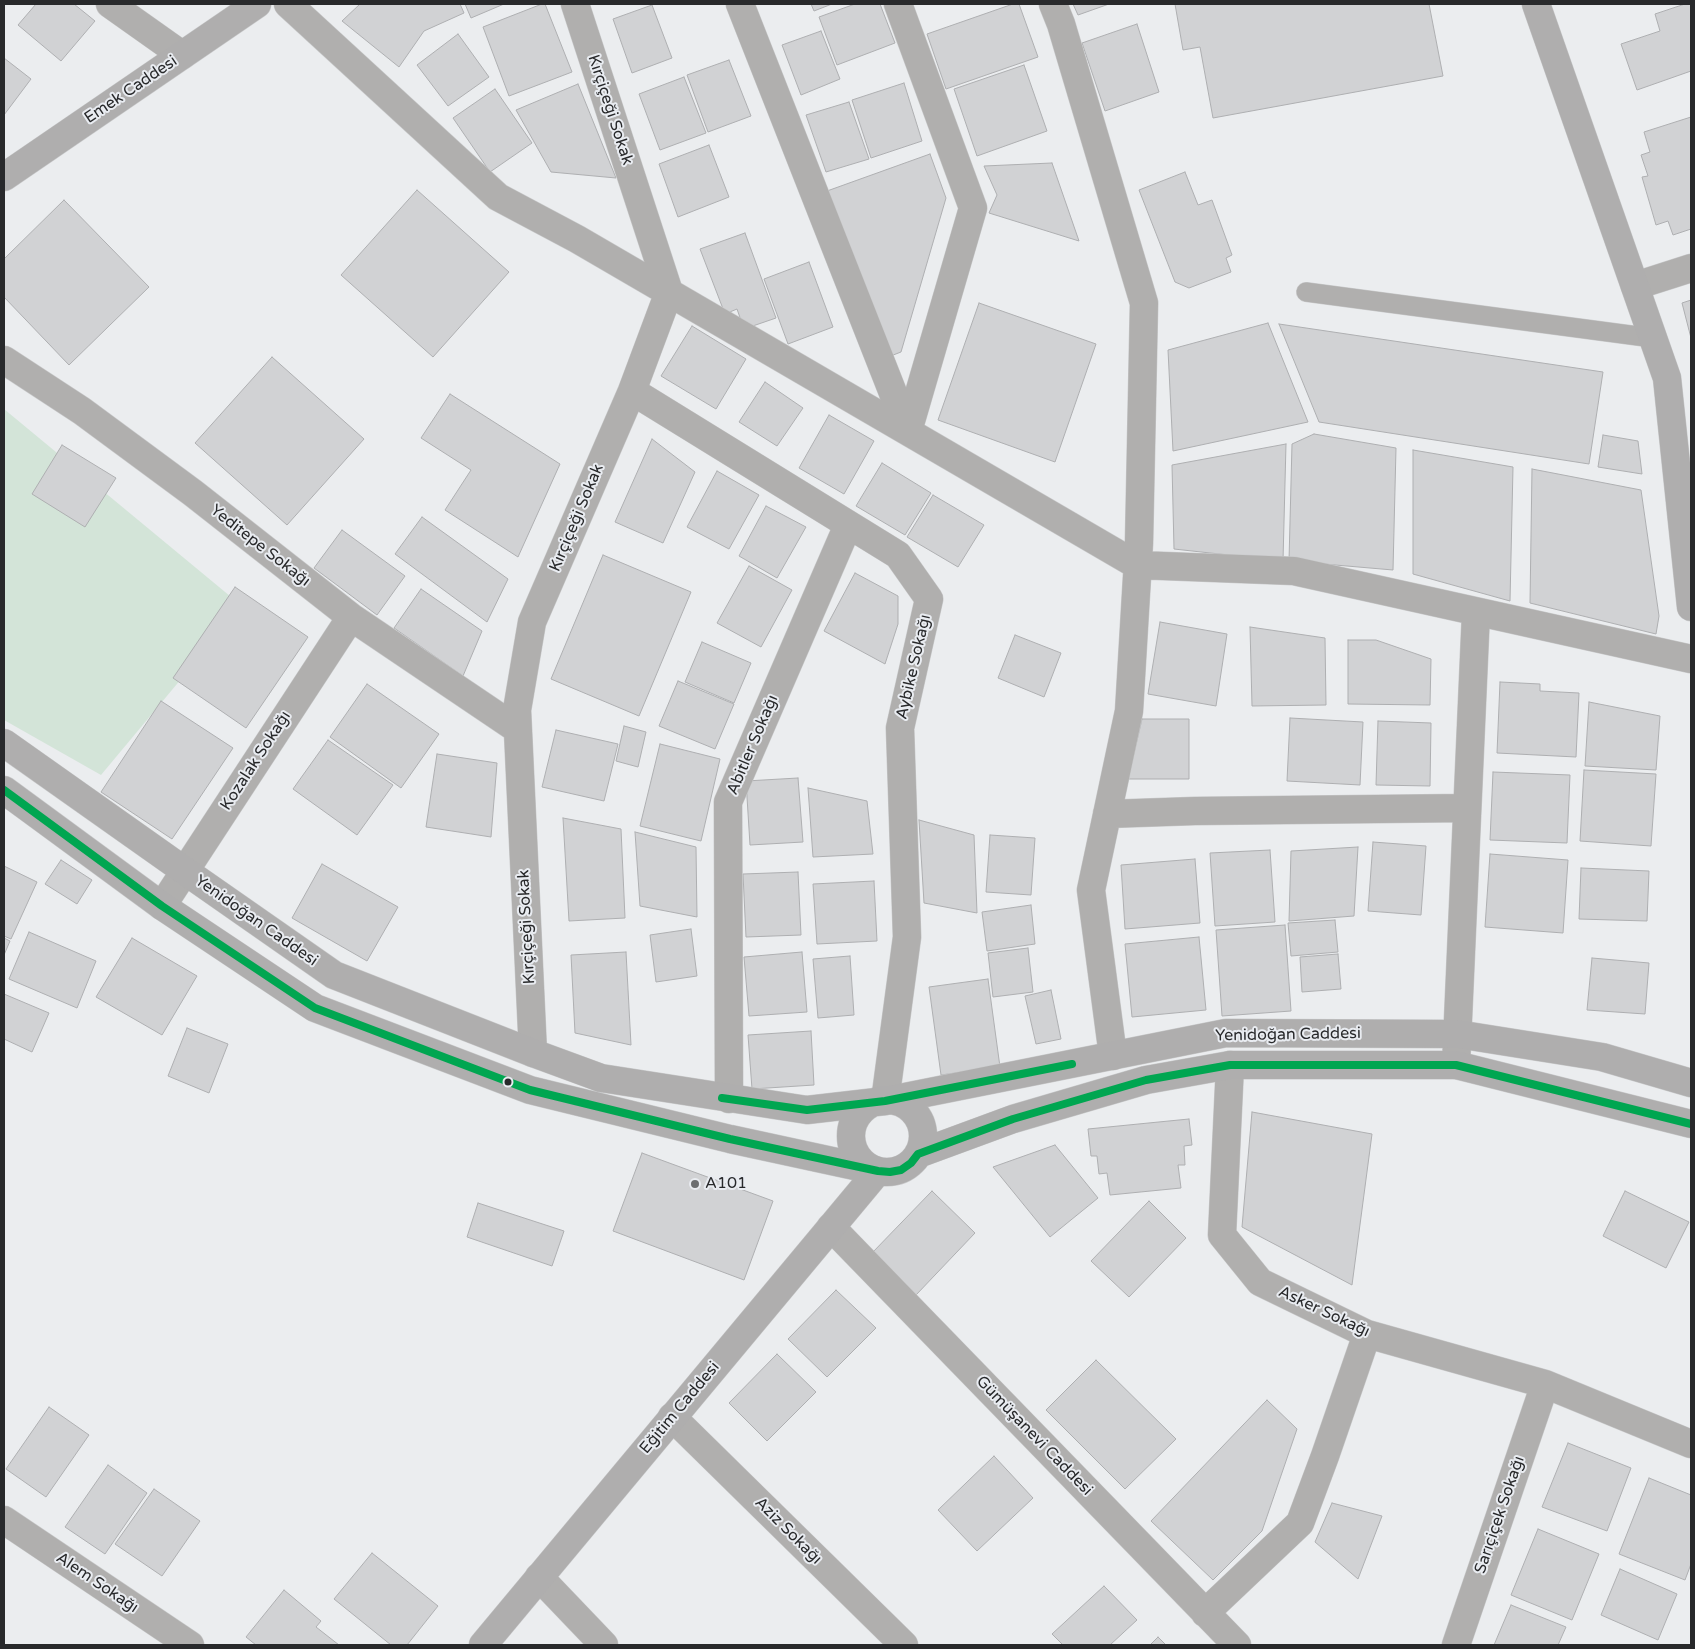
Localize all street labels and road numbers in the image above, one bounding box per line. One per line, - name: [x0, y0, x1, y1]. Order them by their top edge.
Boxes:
- street label: Emek Caddesi: [81, 52, 181, 128]
- street label: Kırçiçeği Sokak: [583, 52, 637, 168]
- street label: Kırçiçeği Sokak: [546, 461, 608, 575]
- street label: Yeditepe Sokağı: [206, 501, 314, 591]
- street label: Aybike Sokağı: [893, 613, 935, 721]
- street label: Abitler Sokağı: [723, 692, 783, 798]
- street label: Kozalak Sokağı: [217, 708, 295, 814]
- street label: Kırçiçeği Sokak: [514, 869, 540, 985]
- street label: Yenidoğan Caddesi: [191, 871, 321, 971]
- street label: Yenidoğan Caddesi: [1215, 1024, 1361, 1046]
- street label: Asker Sokağı: [1275, 1282, 1373, 1342]
- street label: Eğitim Caddesi: [636, 1358, 724, 1458]
- street label: Gümüşanevi Caddesi: [972, 1372, 1096, 1500]
- street label: Sarıçiçek Sokağı: [1471, 1454, 1529, 1576]
- street label: Aziz Sokağı: [750, 1493, 826, 1569]
- street label: Alem Sokağı: [52, 1548, 142, 1618]

